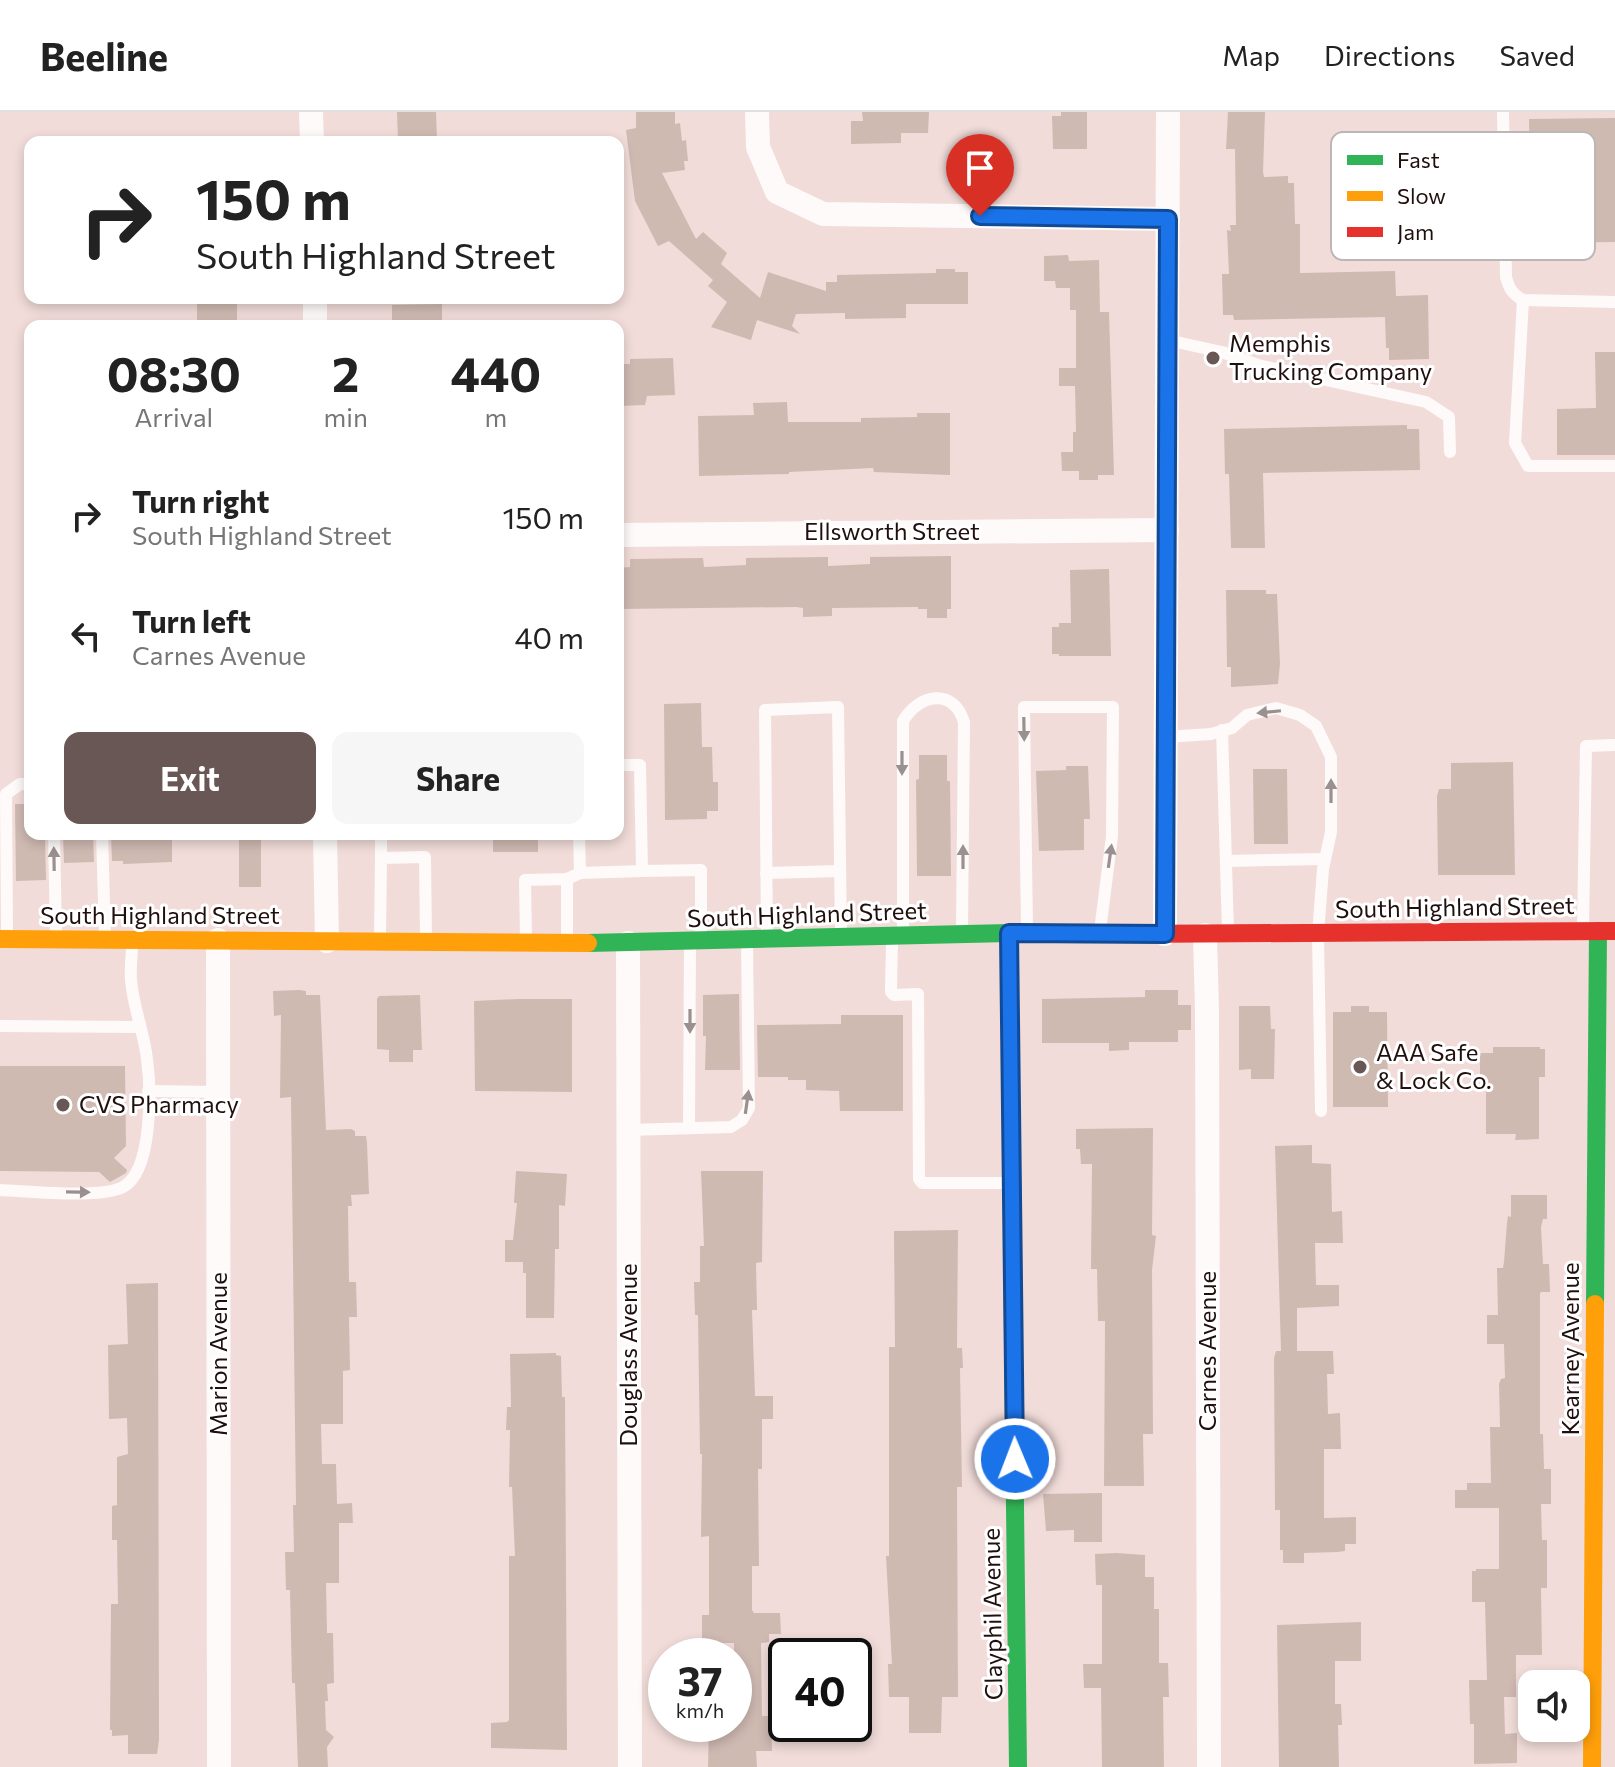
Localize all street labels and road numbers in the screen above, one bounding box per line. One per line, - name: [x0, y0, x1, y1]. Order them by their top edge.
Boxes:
- street label: Ellsworth Street: [804, 516, 980, 545]
- street label: South Highland Street: [1335, 890, 1575, 923]
- street label: South Highland Street: [687, 895, 927, 932]
- street label: South Highland Street: [40, 900, 280, 929]
- street label: Kearney Avenue: [1555, 1262, 1584, 1436]
- street label: Douglass Avenue: [613, 1263, 642, 1447]
- street label: Carnes Avenue: [1192, 1271, 1221, 1431]
- street label: Marion Avenue: [203, 1272, 232, 1436]
- street label: Clayphil Avenue: [976, 1528, 1007, 1700]

